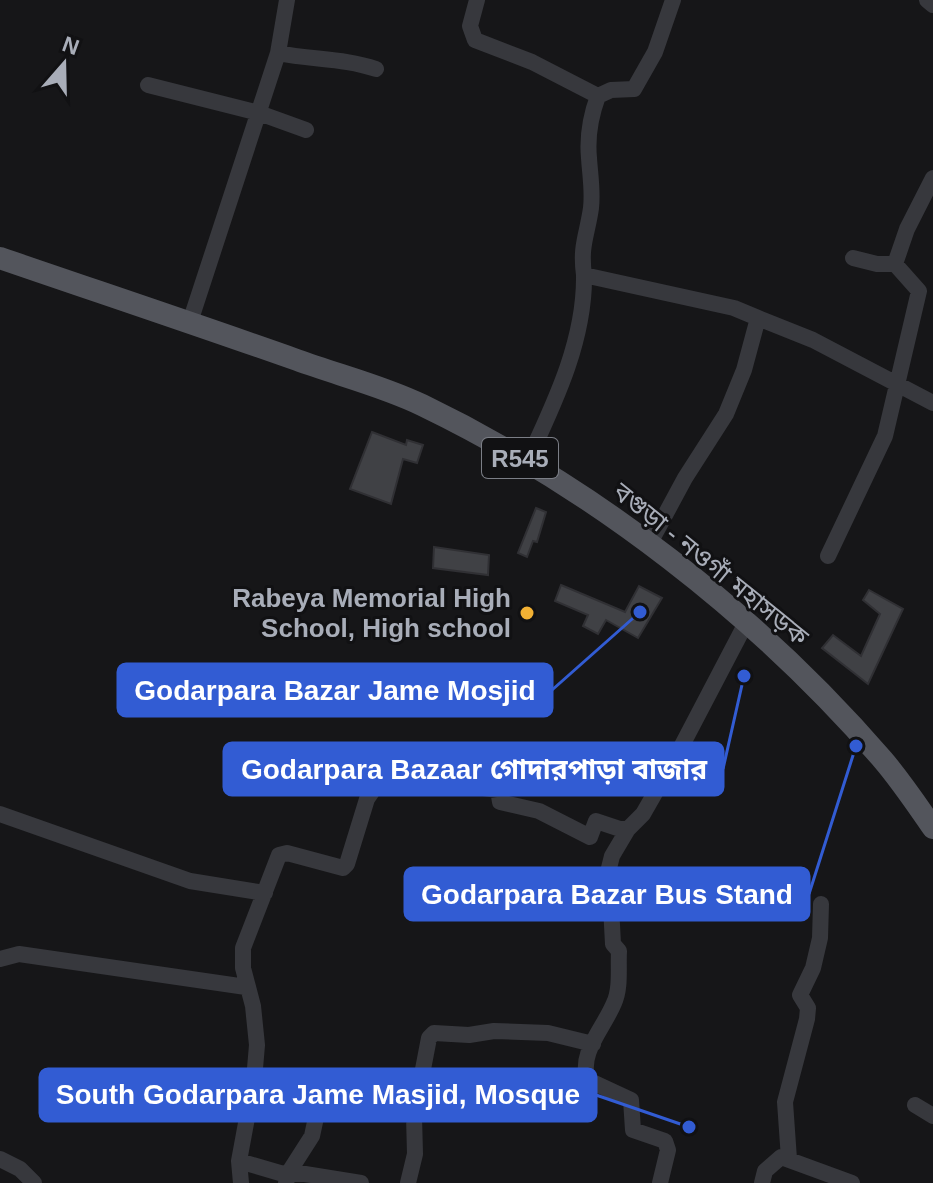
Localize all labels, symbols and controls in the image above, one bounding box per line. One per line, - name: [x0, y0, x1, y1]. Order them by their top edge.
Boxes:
- north arrow: [24, 24, 104, 104]
- text: N: [59, 31, 82, 60]
- road number: R545: [482, 438, 558, 478]
- street label: বগুড়া - নওগাঁ মহাসড়ক: [607, 476, 815, 652]
- place label: Rabeya Memorial High School, High school: [232, 583, 511, 643]
- marker: Rabeya Memorial High School, High school: [518, 604, 536, 622]
- callout: Godarpara Bazar Jame Mosjid: [118, 664, 552, 716]
- text: Godarpara Bazar Jame Mosjid: [134, 675, 536, 706]
- callout: Godarpara Bazaar গোদারপাড়া বাজার: [224, 743, 723, 795]
- text: Godarpara Bazaar গোদারপাড়া বাজার: [241, 754, 708, 785]
- callout: Godarpara Bazar Bus Stand: [405, 868, 809, 920]
- text: Godarpara Bazar Bus Stand: [421, 879, 793, 910]
- callout: South Godarpara Jame Masjid, Mosque: [40, 1069, 596, 1121]
- text: South Godarpara Jame Masjid, Mosque: [56, 1079, 580, 1110]

